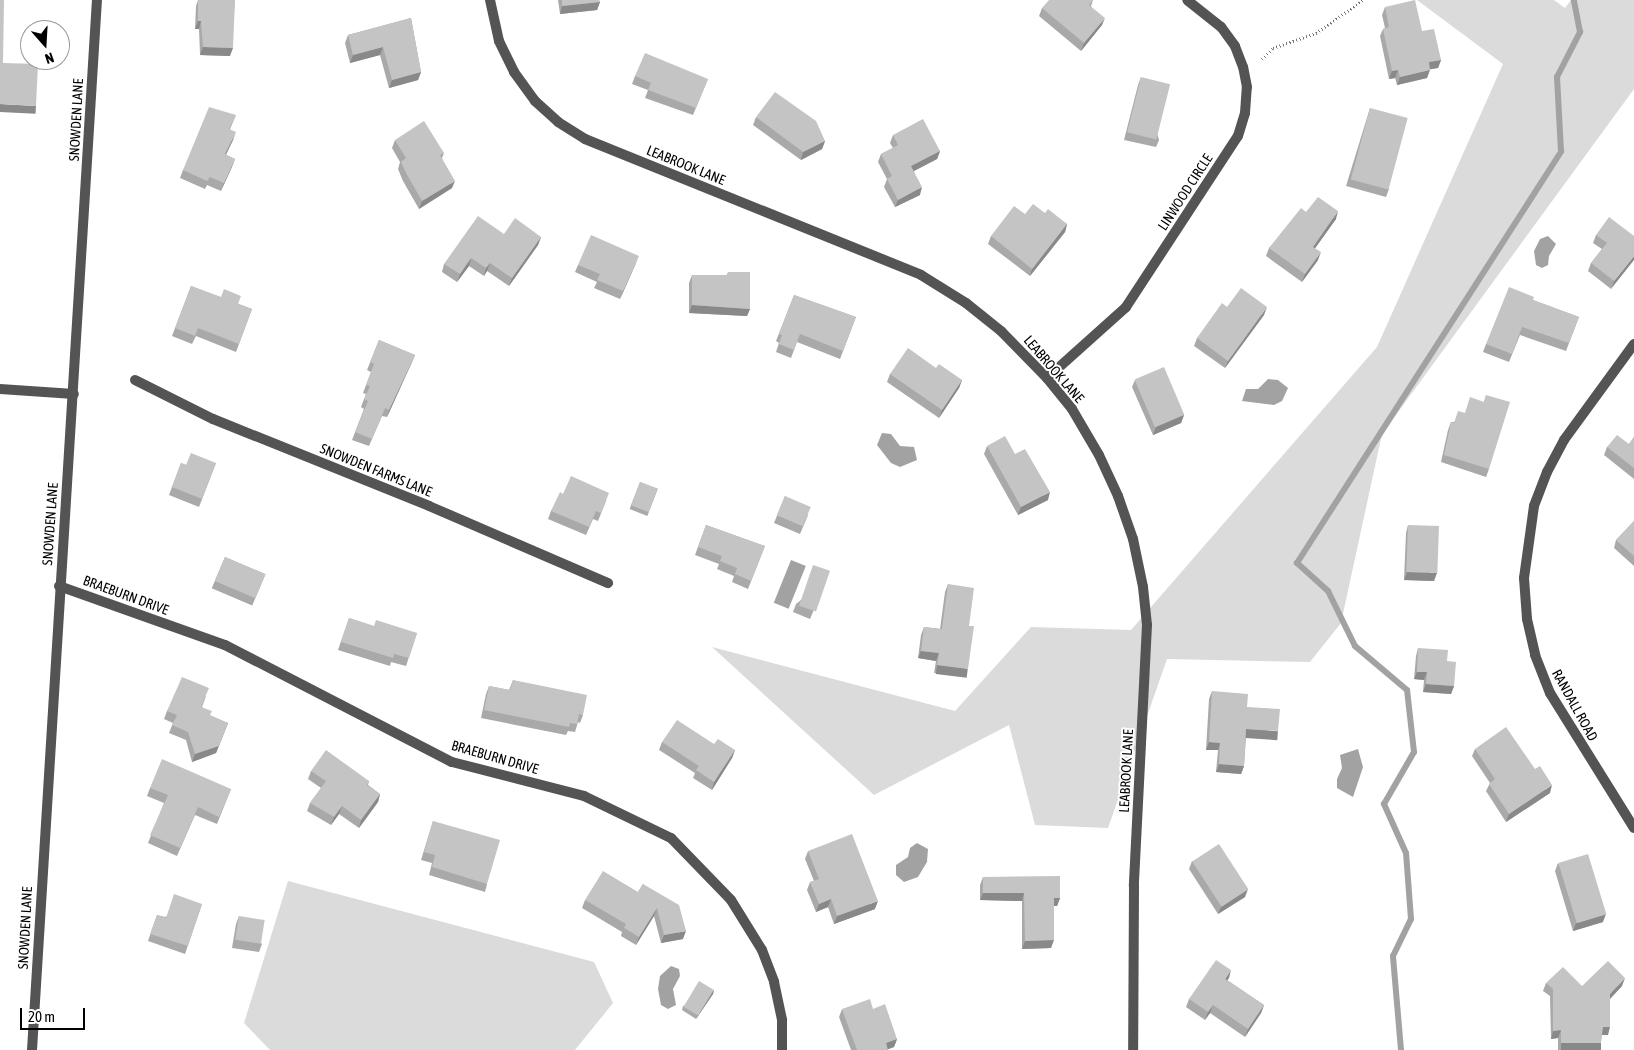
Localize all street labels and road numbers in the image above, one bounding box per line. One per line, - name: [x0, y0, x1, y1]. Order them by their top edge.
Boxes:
- street label: SNOWDEN LANE: [65, 78, 87, 162]
- street label: LEABROOK LANE: [644, 142, 728, 188]
- street label: LINWOOD CIRCLE: [1154, 151, 1216, 233]
- street label: LEABROOK LANE: [1020, 332, 1088, 406]
- street label: SNOWDEN FARMS LANE: [318, 440, 434, 500]
- street label: SNOWDEN LANE: [39, 482, 61, 566]
- street label: BRAEBURN DRIVE: [81, 572, 171, 618]
- street label: RANDALL ROAD: [1548, 666, 1602, 744]
- street label: LEABROOK LANE: [1115, 729, 1137, 813]
- street label: BRAEBURN DRIVE: [450, 737, 540, 777]
- street label: SNOWDEN LANE: [14, 886, 36, 970]

